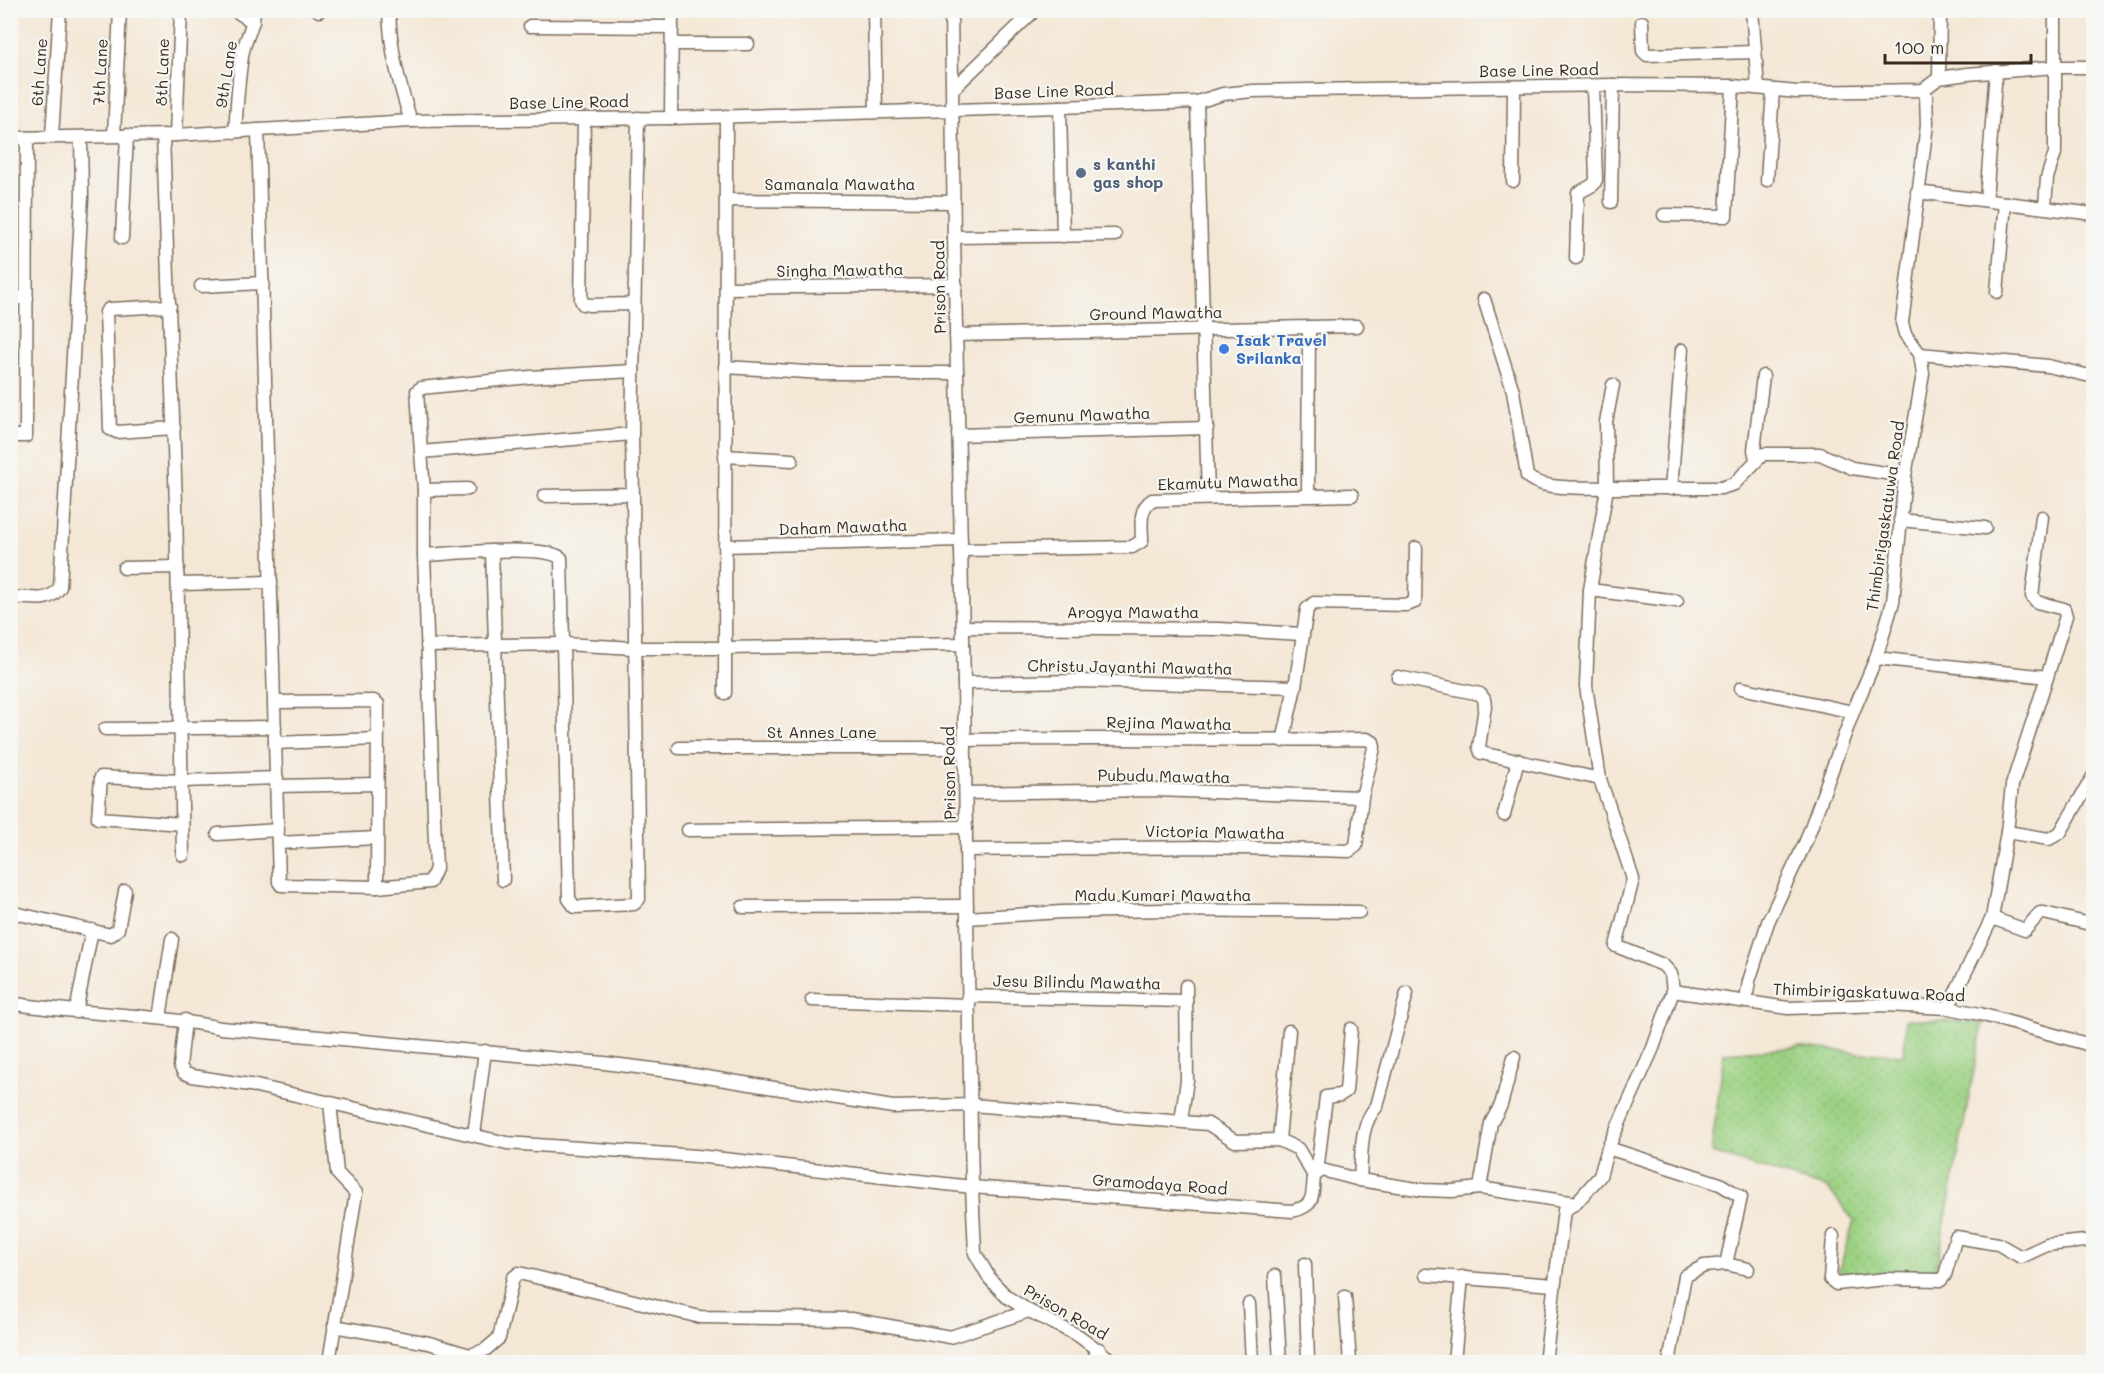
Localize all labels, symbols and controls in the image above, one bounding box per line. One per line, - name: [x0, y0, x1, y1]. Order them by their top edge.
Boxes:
- scale bar: [1885, 27, 2030, 65]
- text: 100 m: [1894, 35, 1944, 59]
- street label: 6th Lane: [26, 37, 51, 107]
- street label: 7th Lane: [87, 38, 112, 106]
- street label: 8th Lane: [150, 38, 173, 106]
- street label: 9th Lane: [210, 39, 241, 109]
- street label: Base Line Road: [1479, 58, 1599, 81]
- street label: Base Line Road: [994, 78, 1114, 103]
- street label: Base Line Road: [509, 90, 629, 113]
- place label: s kanthi gas shop: [1093, 153, 1163, 192]
- marker: s kanthi gas shop: [1074, 166, 1088, 180]
- street label: Samanala Mawatha: [765, 173, 915, 194]
- street label: Prison Road: [927, 240, 950, 334]
- street label: Singha Mawatha: [776, 258, 904, 281]
- street label: Ground Mawatha: [1089, 301, 1223, 324]
- place label: Isak Travel Srilanka: [1236, 329, 1327, 368]
- marker: Isak Travel Srilanka: [1217, 342, 1231, 356]
- street label: Gemunu Mawatha: [1013, 402, 1151, 427]
- street label: Thimbirigaskatuwa Road: [1861, 419, 1908, 613]
- street label: Ekamutu Mawatha: [1157, 469, 1299, 494]
- street label: Daham Mawatha: [778, 514, 908, 539]
- street label: Arogya Mawatha: [1067, 601, 1199, 622]
- street label: Christu Jayanthi Mawatha: [1027, 654, 1233, 679]
- street label: Rejina Mawatha: [1106, 711, 1232, 734]
- street label: St Annes Lane: [767, 721, 877, 742]
- street label: Prison Road: [937, 726, 960, 820]
- street label: Pubudu Mawatha: [1098, 764, 1231, 787]
- street label: Victoria Mawatha: [1145, 820, 1285, 843]
- street label: Madu Kumari Mawatha: [1074, 884, 1252, 905]
- street label: Jesu Bilindu Mawatha: [993, 970, 1161, 993]
- street label: Thimbirigaskatuwa Road: [1773, 978, 1965, 1005]
- street label: Gramodaya Road: [1092, 1168, 1228, 1199]
- street label: Prison Road: [1020, 1279, 1112, 1344]

